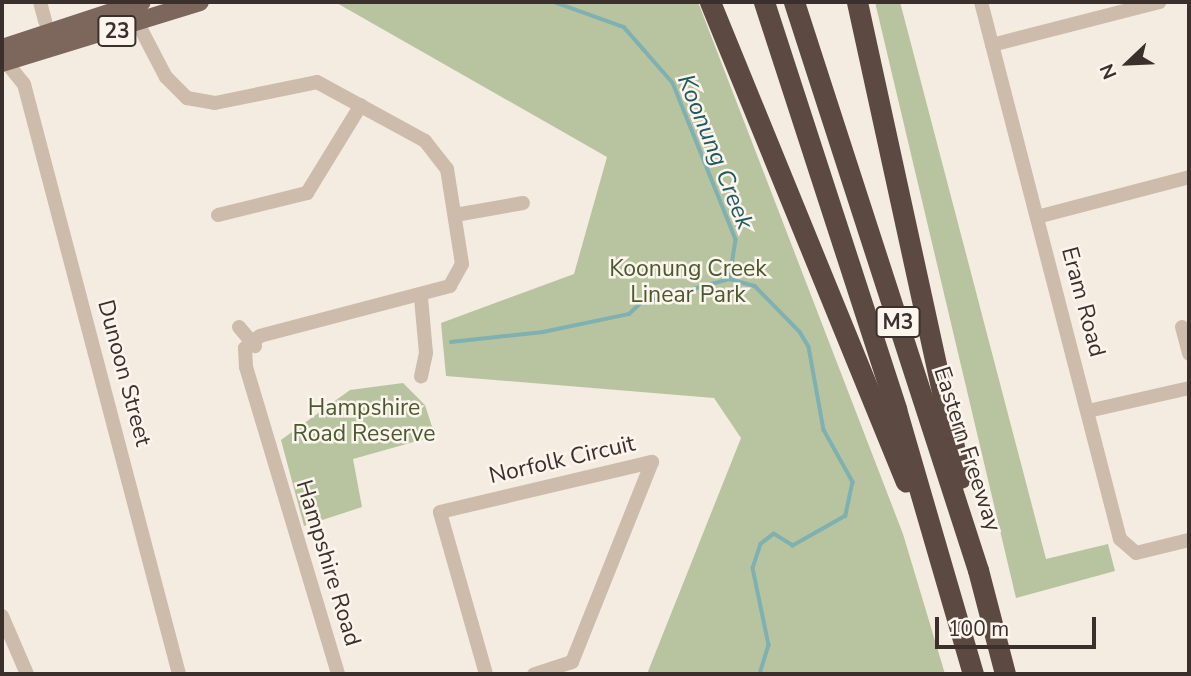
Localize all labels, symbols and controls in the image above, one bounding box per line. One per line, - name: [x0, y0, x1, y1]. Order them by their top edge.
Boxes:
- road number: 23: [96, 14, 138, 48]
- north arrow: [1093, 28, 1163, 98]
- text: N: [1094, 60, 1123, 83]
- water label: Koonung Creek: [671, 70, 759, 234]
- street label: Eram Road: [1055, 244, 1111, 360]
- park label: Koonung Creek Linear Park: [609, 255, 767, 309]
- street label: Dunoon Street: [91, 297, 157, 449]
- road number: M3: [875, 304, 921, 340]
- street label: Eastern Freeway: [927, 363, 1007, 535]
- park label: Hampshire Road Reserve: [293, 394, 435, 448]
- street label: Norfolk Circuit: [486, 430, 638, 490]
- street label: Hampshire Road: [290, 477, 366, 649]
- scale bar: [939, 602, 1100, 646]
- text: 100 m: [948, 615, 1009, 643]

